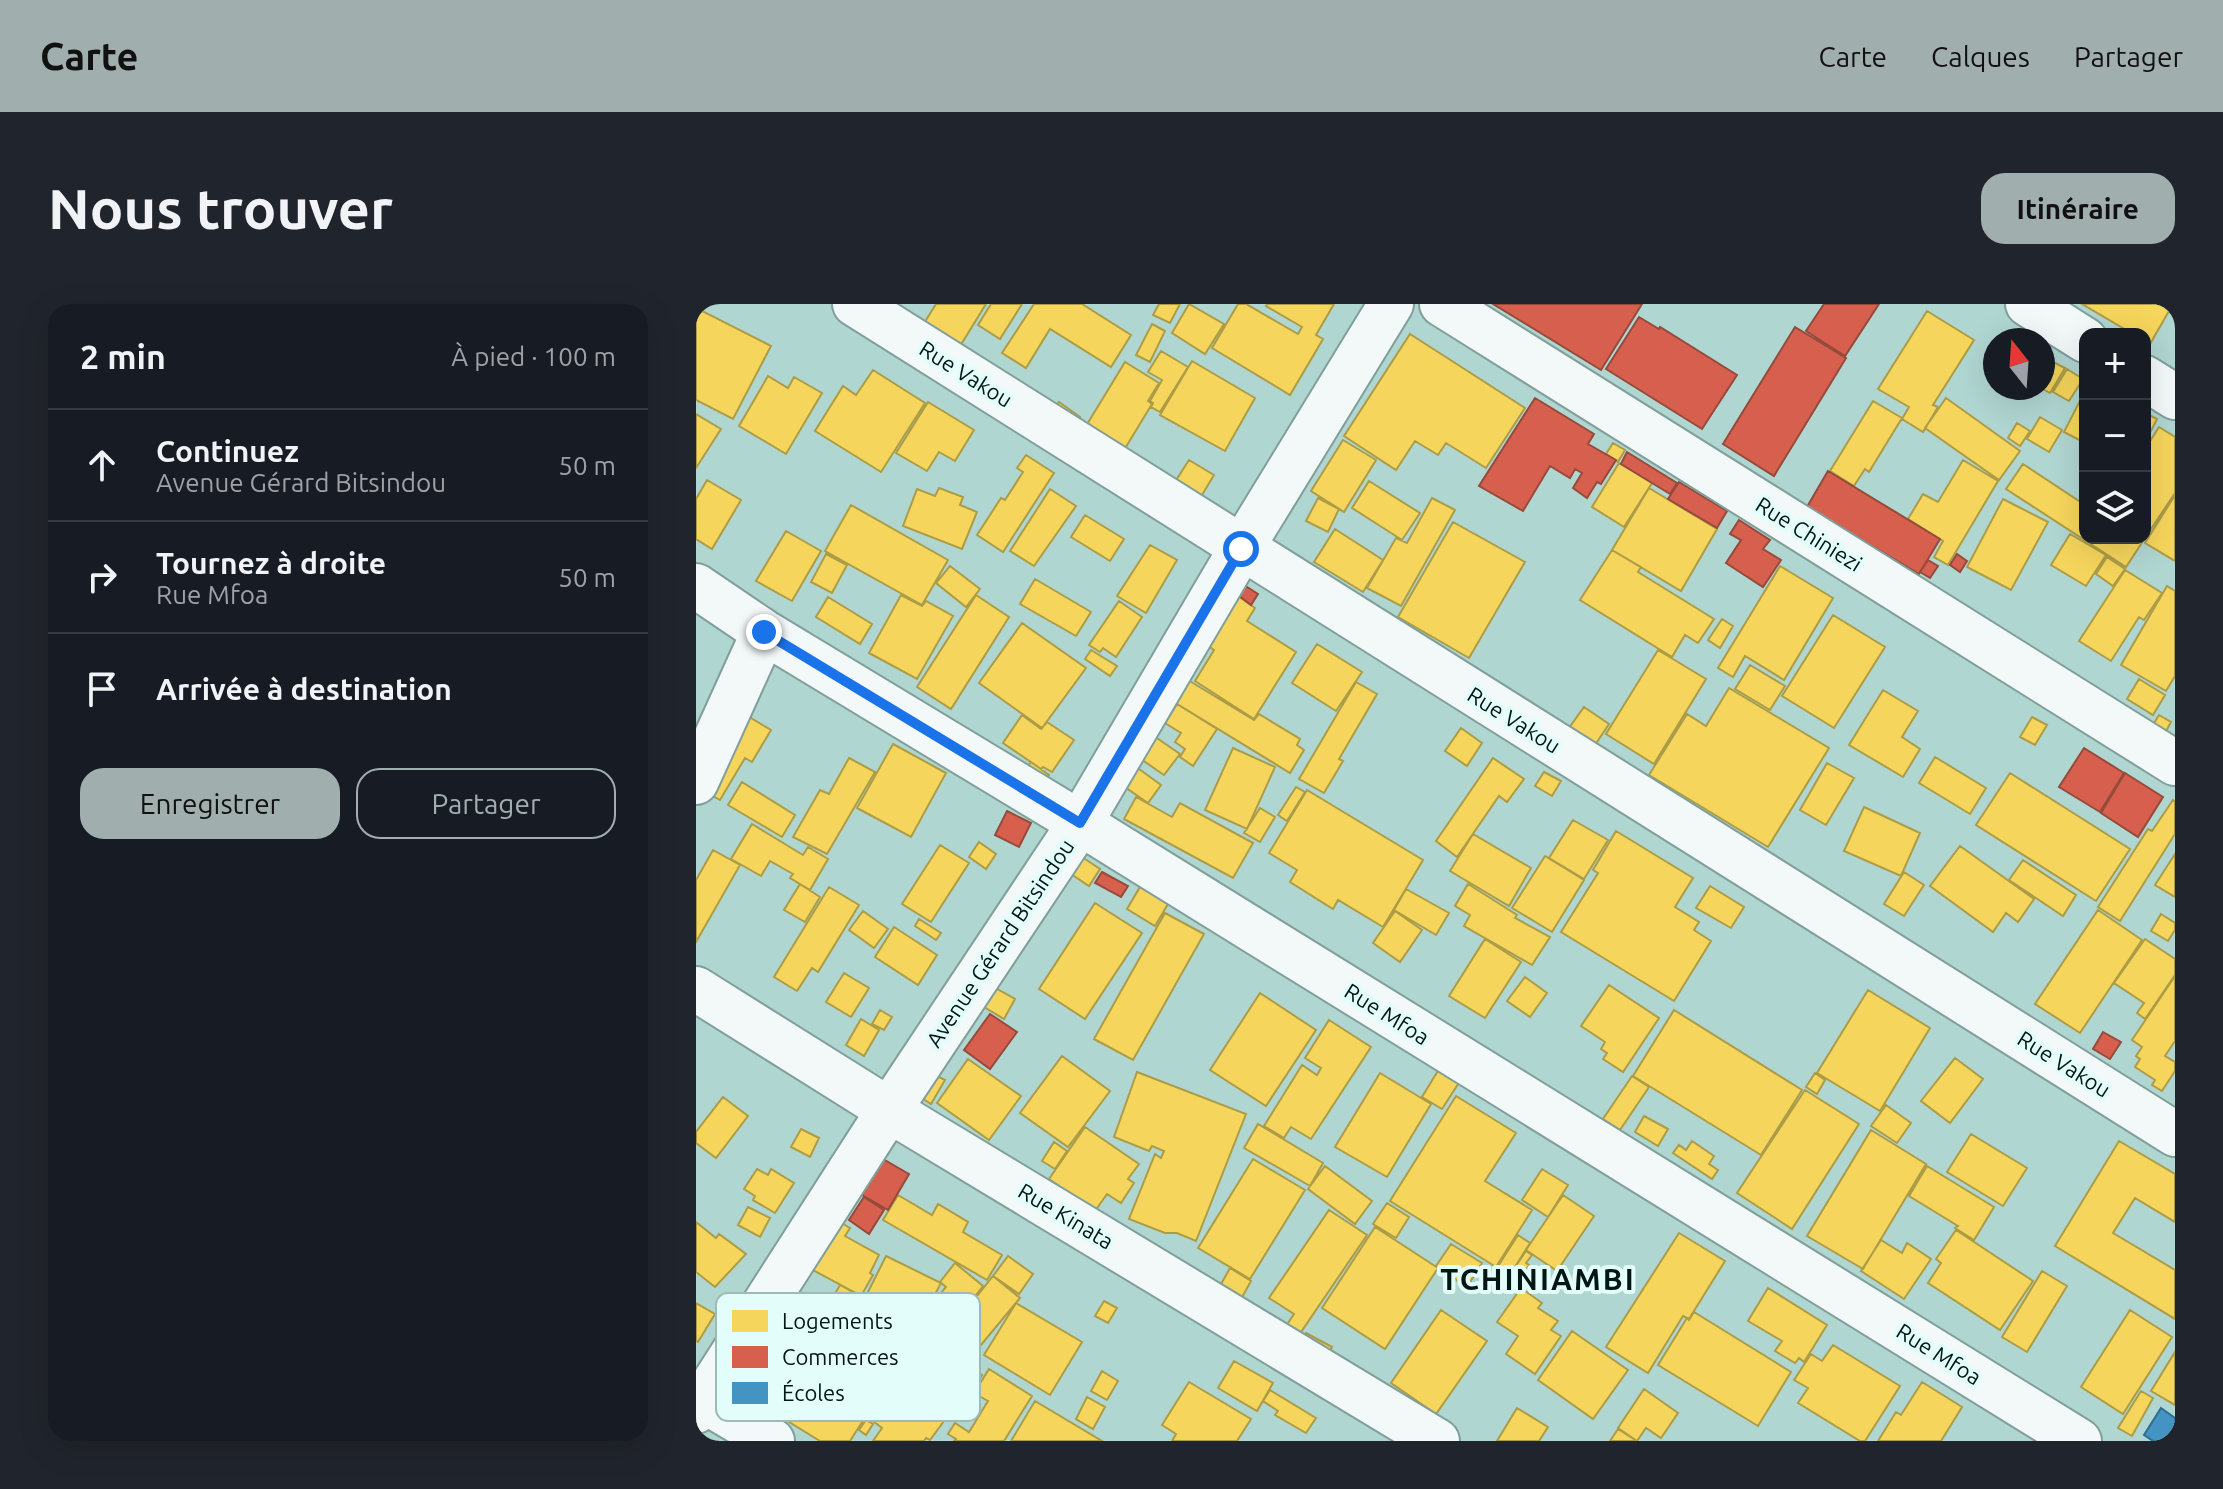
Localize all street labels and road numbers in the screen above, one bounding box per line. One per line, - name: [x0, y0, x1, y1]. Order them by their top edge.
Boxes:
- street label: Rue Vakou: [915, 335, 1017, 412]
- street label: Rue Chiniezi: [1752, 491, 1867, 576]
- street label: Rue Vakou: [1463, 681, 1565, 758]
- street label: Avenue Gérard Bitsindou: [921, 834, 1079, 1051]
- street label: Rue Mfoa: [1340, 978, 1434, 1049]
- street label: Rue Vakou: [2013, 1025, 2115, 1102]
- street label: Rue Kinata: [1014, 1177, 1118, 1254]
- street label: Rue Mfoa: [1892, 1318, 1986, 1389]

